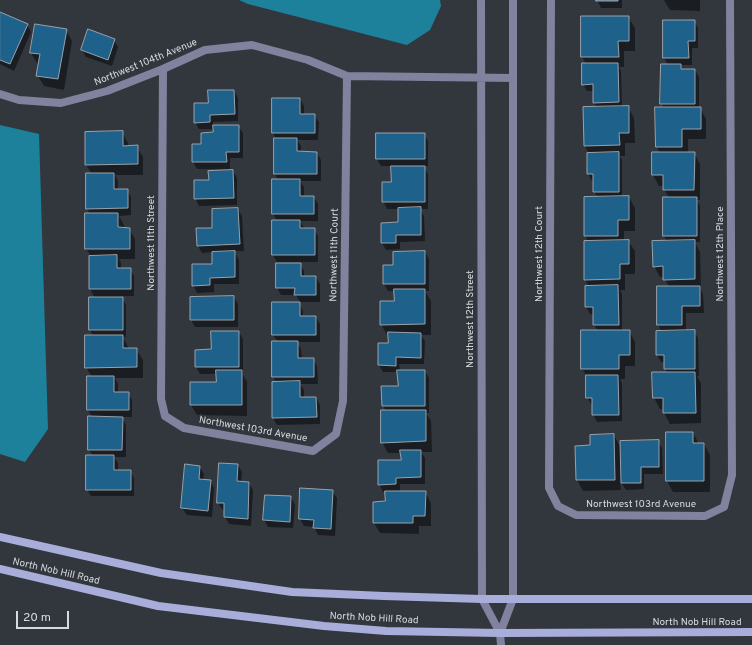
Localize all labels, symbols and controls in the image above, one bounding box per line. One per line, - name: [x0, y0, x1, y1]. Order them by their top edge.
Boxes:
- street label: Northwest 104th Avenue: [93, 37, 199, 89]
- street label: Northwest 11th Street: [146, 195, 158, 291]
- street label: Northwest 12th Court: [534, 206, 546, 302]
- street label: Northwest 12th Place: [715, 206, 727, 302]
- street label: Northwest 11th Court: [328, 208, 342, 302]
- street label: Northwest 12th Street: [465, 270, 477, 368]
- street label: Northwest 103rd Avenue: [198, 415, 308, 445]
- street label: Northwest 103rd Avenue: [586, 499, 696, 511]
- street label: North Nob Hill Road: [11, 556, 101, 588]
- scale bar: [18, 603, 71, 629]
- text: 20 m: [23, 610, 51, 626]
- street label: North Nob Hill Road: [329, 611, 419, 627]
- street label: North Nob Hill Road: [652, 617, 742, 629]

